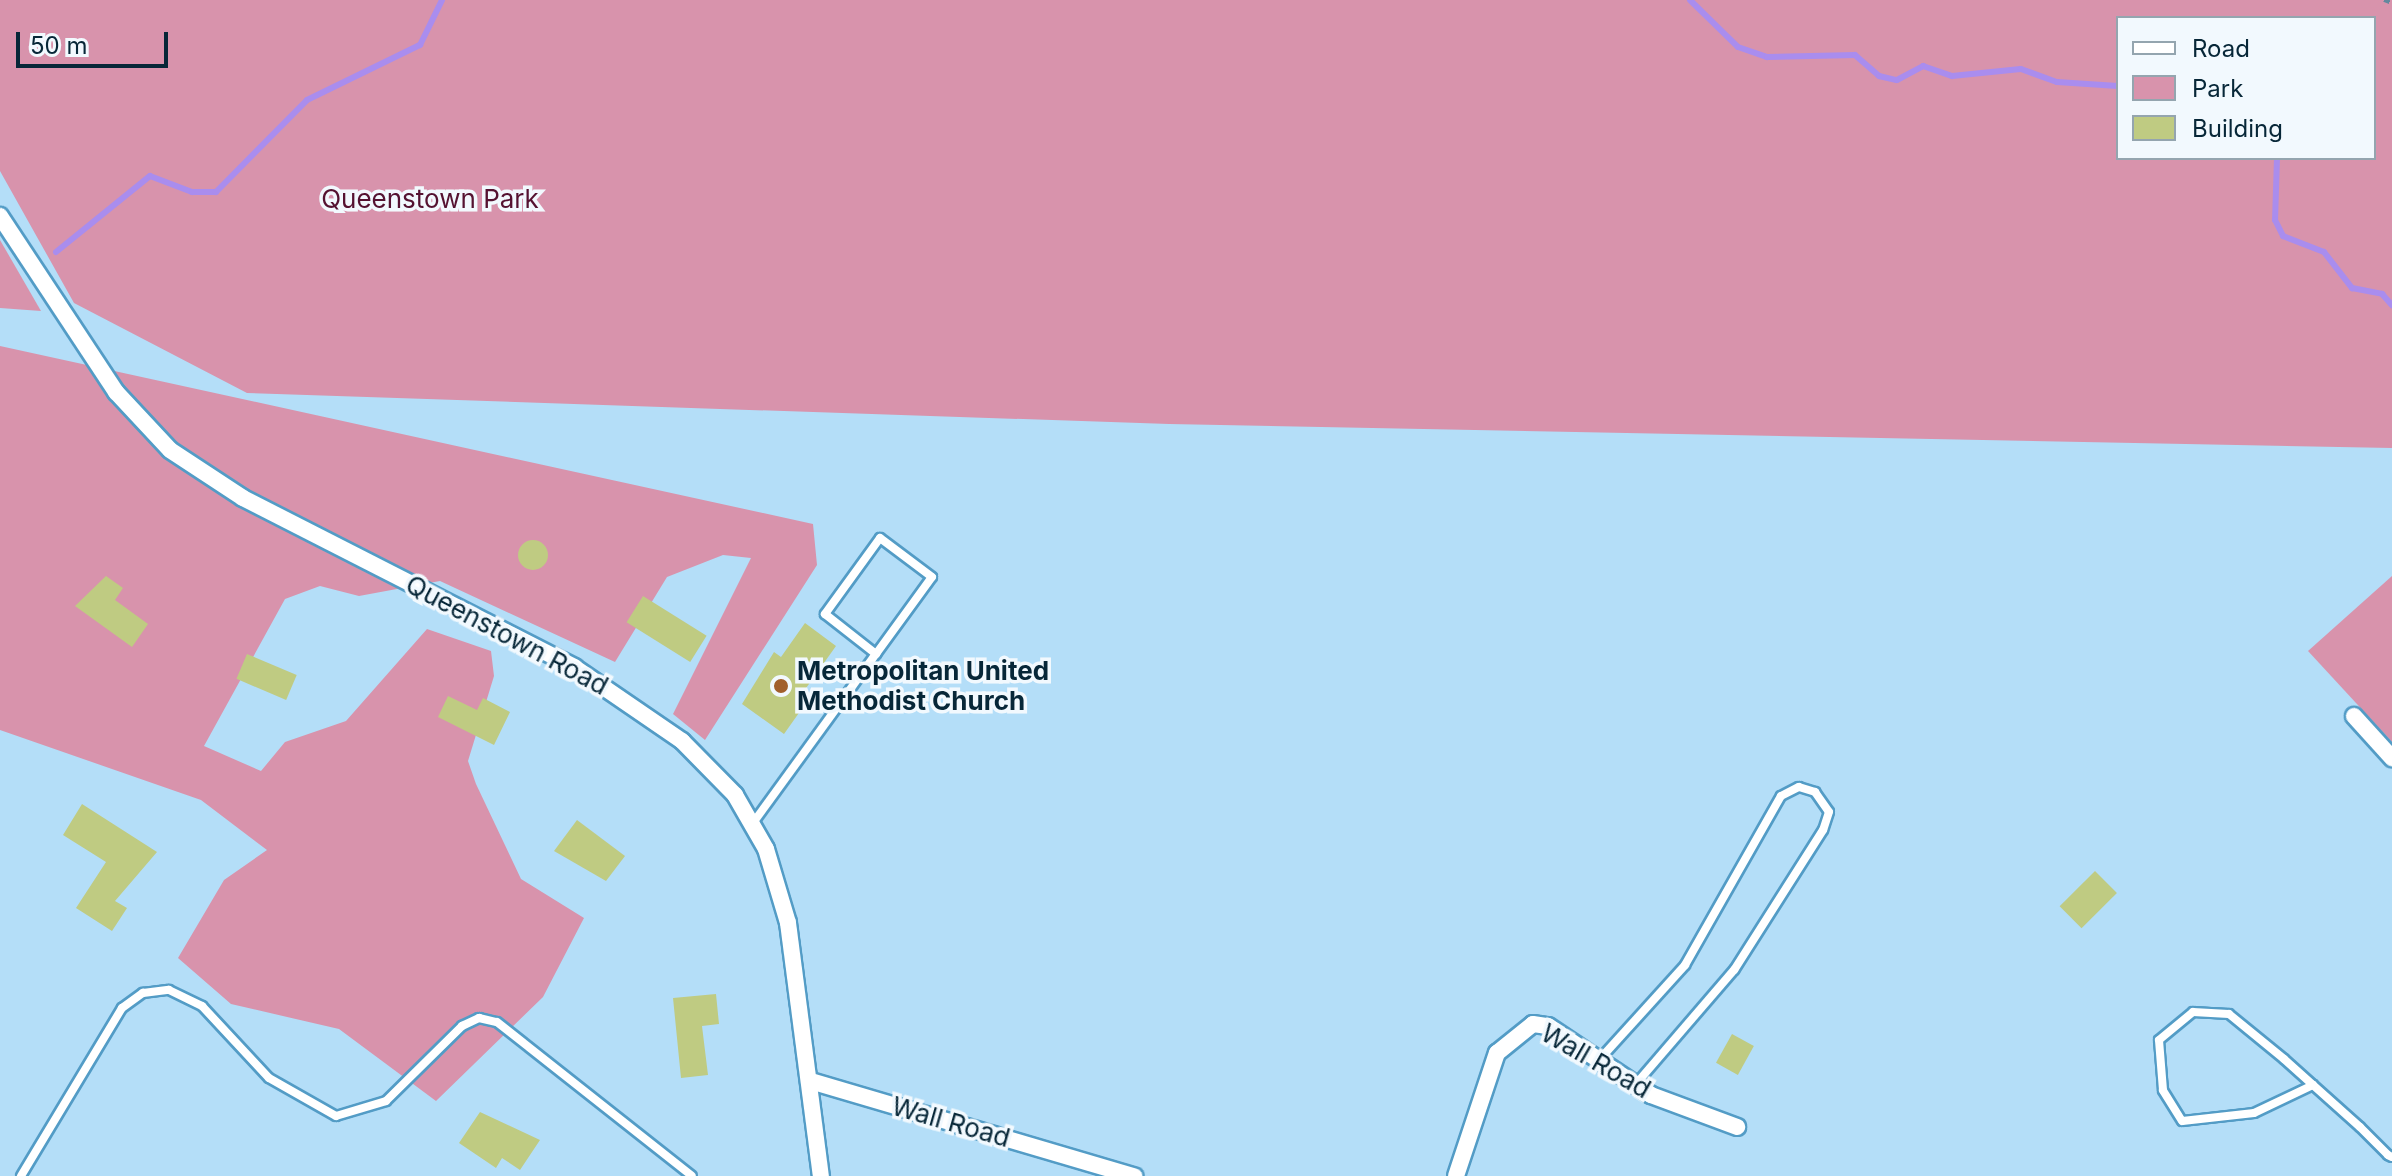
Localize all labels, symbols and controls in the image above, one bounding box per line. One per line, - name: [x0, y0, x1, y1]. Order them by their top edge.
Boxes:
- scale bar: [20, 16, 172, 66]
- legend: [2116, 16, 2376, 160]
- text: 50 m: [30, 31, 88, 60]
- text: Road: [2192, 34, 2250, 63]
- text: Park: [2192, 74, 2243, 103]
- text: Building: [2192, 114, 2283, 143]
- park label: Queenstown Park: [321, 183, 539, 215]
- street label: Queenstown Road: [400, 568, 614, 702]
- place label: Metropolitan United Methodist Church: [797, 655, 1049, 716]
- marker: Metropolitan United Methodist Church: [772, 677, 790, 695]
- street label: Wall Road: [1536, 1017, 1656, 1105]
- street label: Wall Road: [888, 1090, 1014, 1154]

